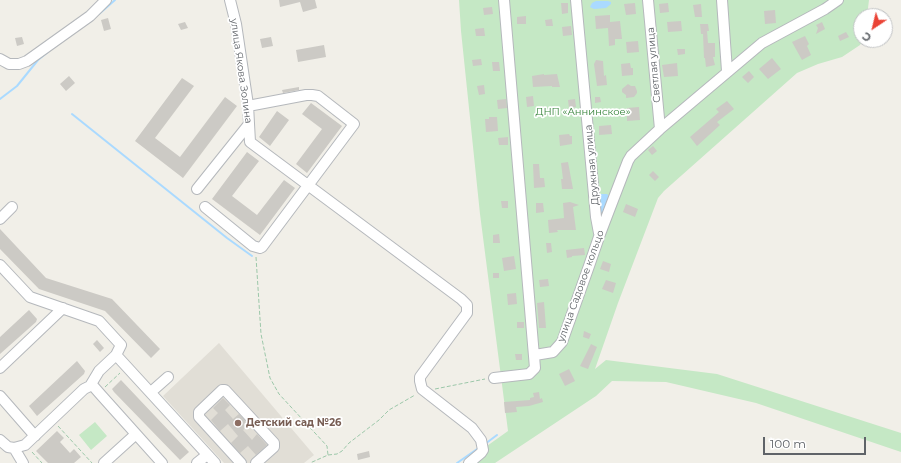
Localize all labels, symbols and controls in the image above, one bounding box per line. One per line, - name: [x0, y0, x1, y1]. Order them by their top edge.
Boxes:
- north arrow: [853, 8, 893, 48]
- street label: улица Якова Золина: [228, 18, 254, 124]
- street label: Светлая улица: [645, 27, 663, 103]
- text: С: [859, 29, 874, 45]
- park label: ДНП «Аннинское»: [535, 106, 631, 118]
- street label: Дружная улица: [583, 124, 601, 206]
- street label: улица Садовое кольцо: [555, 229, 607, 343]
- place label: Детский сад №26: [246, 417, 341, 429]
- marker: Детский сад №26: [233, 418, 243, 428]
- scale bar: [765, 429, 868, 455]
- text: 100 m: [770, 436, 806, 451]

